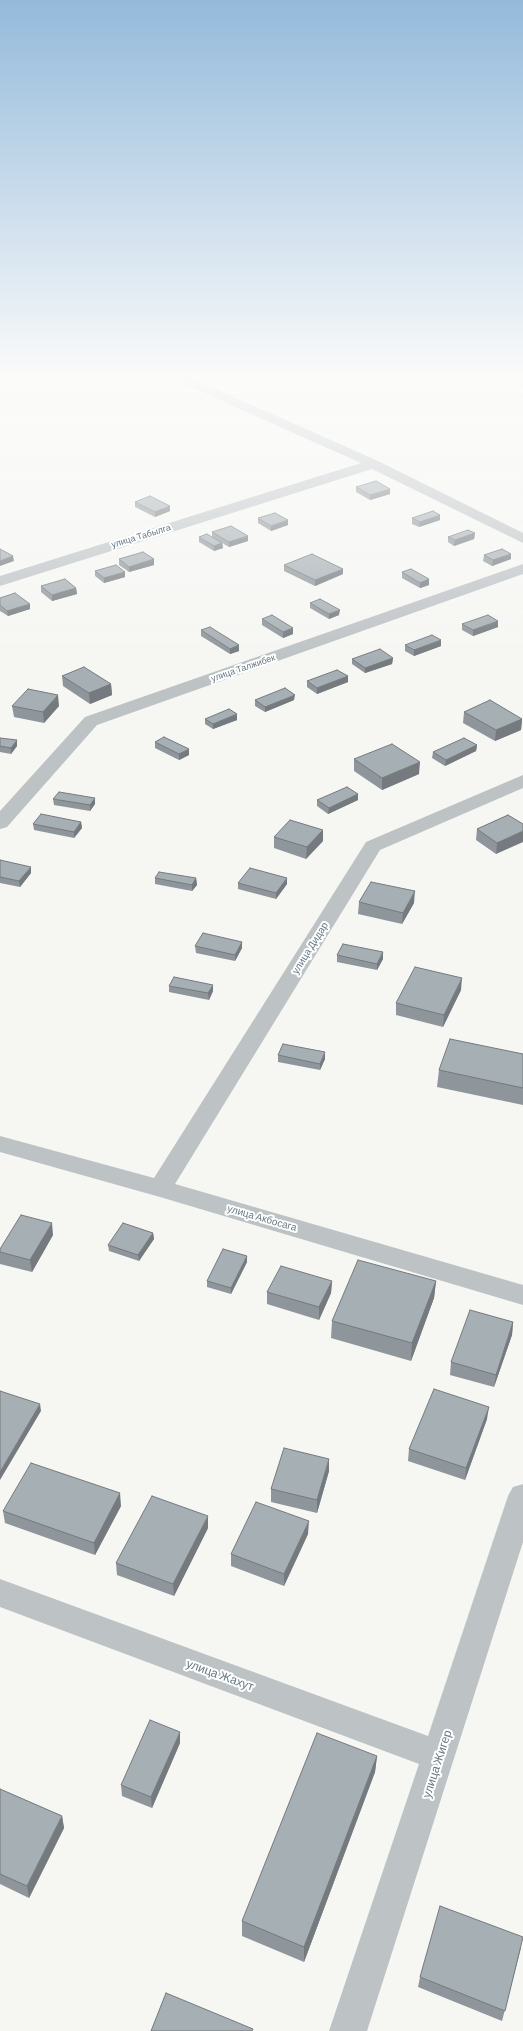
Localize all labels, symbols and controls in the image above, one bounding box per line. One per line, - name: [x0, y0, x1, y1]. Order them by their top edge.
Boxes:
- street label: улица Табылга: [110, 522, 172, 550]
- street label: улица Талжибек: [210, 652, 276, 684]
- street label: улица Дидар: [289, 920, 331, 976]
- street label: улица Акбосага: [226, 1202, 298, 1234]
- street label: улица Жахут: [184, 1656, 256, 1694]
- street label: улица Жигер: [419, 1728, 455, 1800]

